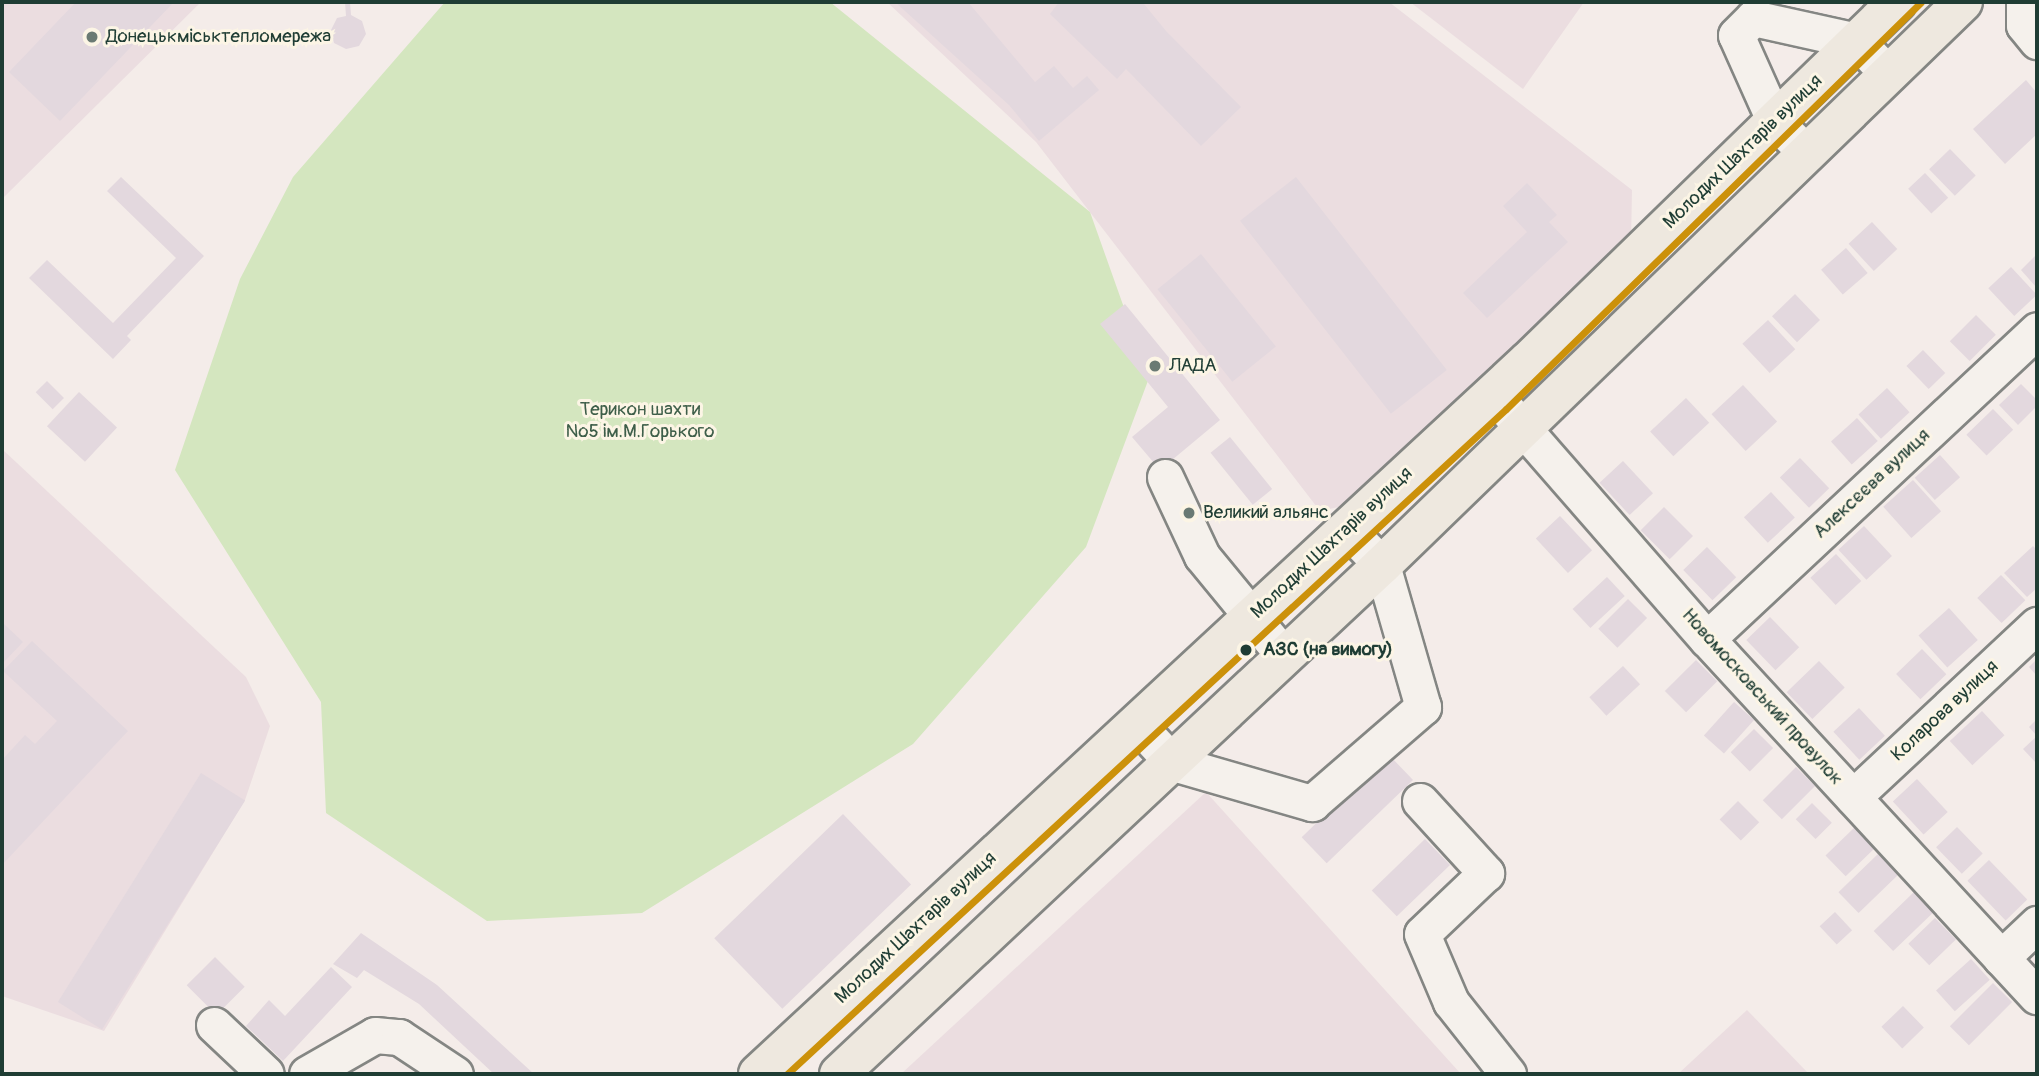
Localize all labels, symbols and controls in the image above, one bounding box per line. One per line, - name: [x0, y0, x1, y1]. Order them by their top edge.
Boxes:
- place label: Донецькміськтепломережа: [106, 26, 331, 48]
- marker: Донецькміськтепломережа: [84, 29, 100, 45]
- street label: Молодих Шахтарів вулиця: [1659, 70, 1827, 234]
- place label: ЛАДА: [1169, 355, 1216, 377]
- marker: ЛАДА: [1147, 358, 1163, 374]
- park label: Терикон шахти №5 ім.М.Горького: [565, 399, 715, 443]
- street label: Алексєєва вулиця: [1809, 424, 1935, 544]
- street label: Молодих Шахтарів вулиця: [1247, 462, 1417, 624]
- place label: Великий альянс: [1203, 502, 1329, 524]
- marker: Великий альянс: [1181, 505, 1197, 521]
- street label: Новомосковський провулок: [1677, 604, 1847, 790]
- marker: АЗС (на вимогу): [1235, 639, 1257, 661]
- place label: АЗС (на вимогу): [1263, 639, 1393, 661]
- street label: Коларова вулиця: [1887, 656, 2003, 766]
- street label: Молодих Шахтарів вулиця: [831, 847, 1001, 1009]

